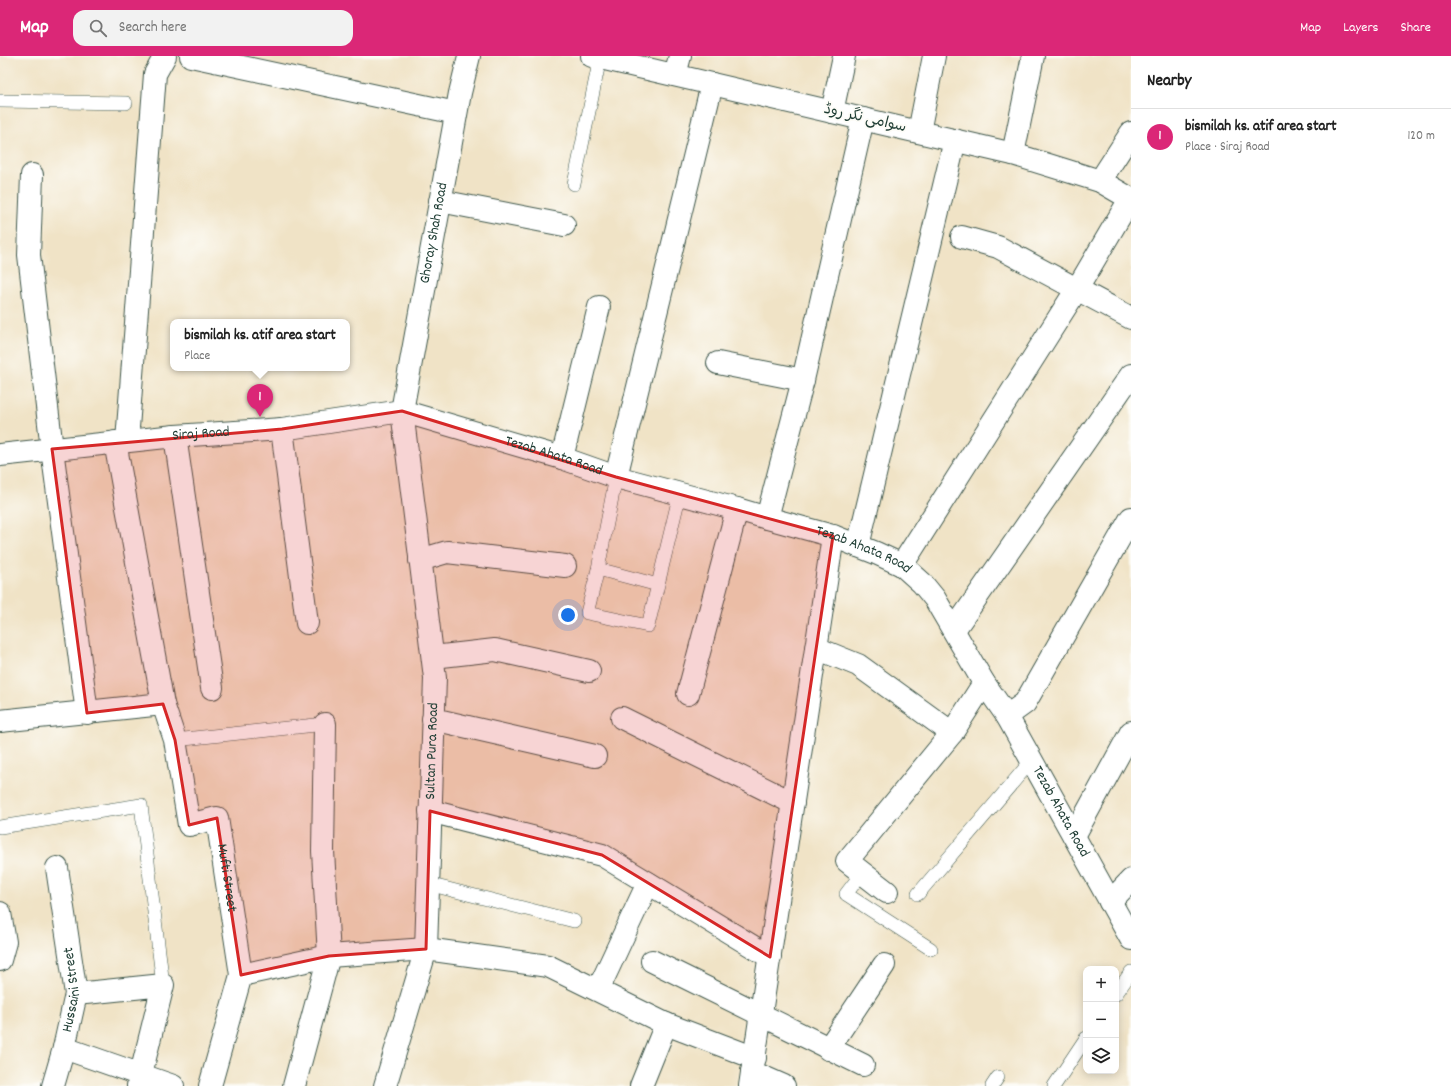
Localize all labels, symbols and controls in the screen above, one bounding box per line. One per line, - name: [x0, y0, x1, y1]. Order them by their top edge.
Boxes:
- search box: [73, 10, 353, 46]
- text: Map: [20, 15, 49, 42]
- icon: search: [87, 17, 109, 39]
- text: Search here: [119, 17, 187, 39]
- text: Map: [1300, 18, 1321, 38]
- text: Layers: [1343, 18, 1378, 38]
- text: Share: [1400, 18, 1431, 38]
- text: Nearby: [1147, 70, 1191, 94]
- street label: سوامی نگر روڈ: [821, 99, 909, 139]
- text: bismilah ks. atif area start: [1185, 116, 1337, 138]
- text: 1: [1159, 127, 1161, 146]
- text: 120 m: [1407, 127, 1435, 146]
- text: Place · Siraj Road: [1185, 138, 1270, 157]
- street label: Ghoray Shah Road: [414, 181, 454, 285]
- popup: [170, 319, 350, 371]
- text: bismilah ks. atif area start: [184, 325, 336, 347]
- text: Place: [184, 347, 210, 366]
- pin: 1: [247, 384, 273, 417]
- street label: Siraj Road: [172, 421, 230, 447]
- street label: Tezab Ahata Road: [502, 431, 606, 482]
- street label: Tezab Ahata Road: [813, 521, 916, 579]
- your location: [558, 605, 578, 625]
- street label: Sultan Pura Road: [420, 702, 445, 800]
- street label: Tezab Ahata Road: [1026, 762, 1095, 862]
- street label: Mufti Street: [210, 842, 242, 914]
- street label: Hussaini Street: [57, 945, 87, 1034]
- map controls: [1083, 966, 1119, 1074]
- button: +: [1083, 966, 1119, 1002]
- button: −: [1083, 1002, 1119, 1038]
- button: layers: [1083, 1038, 1119, 1074]

